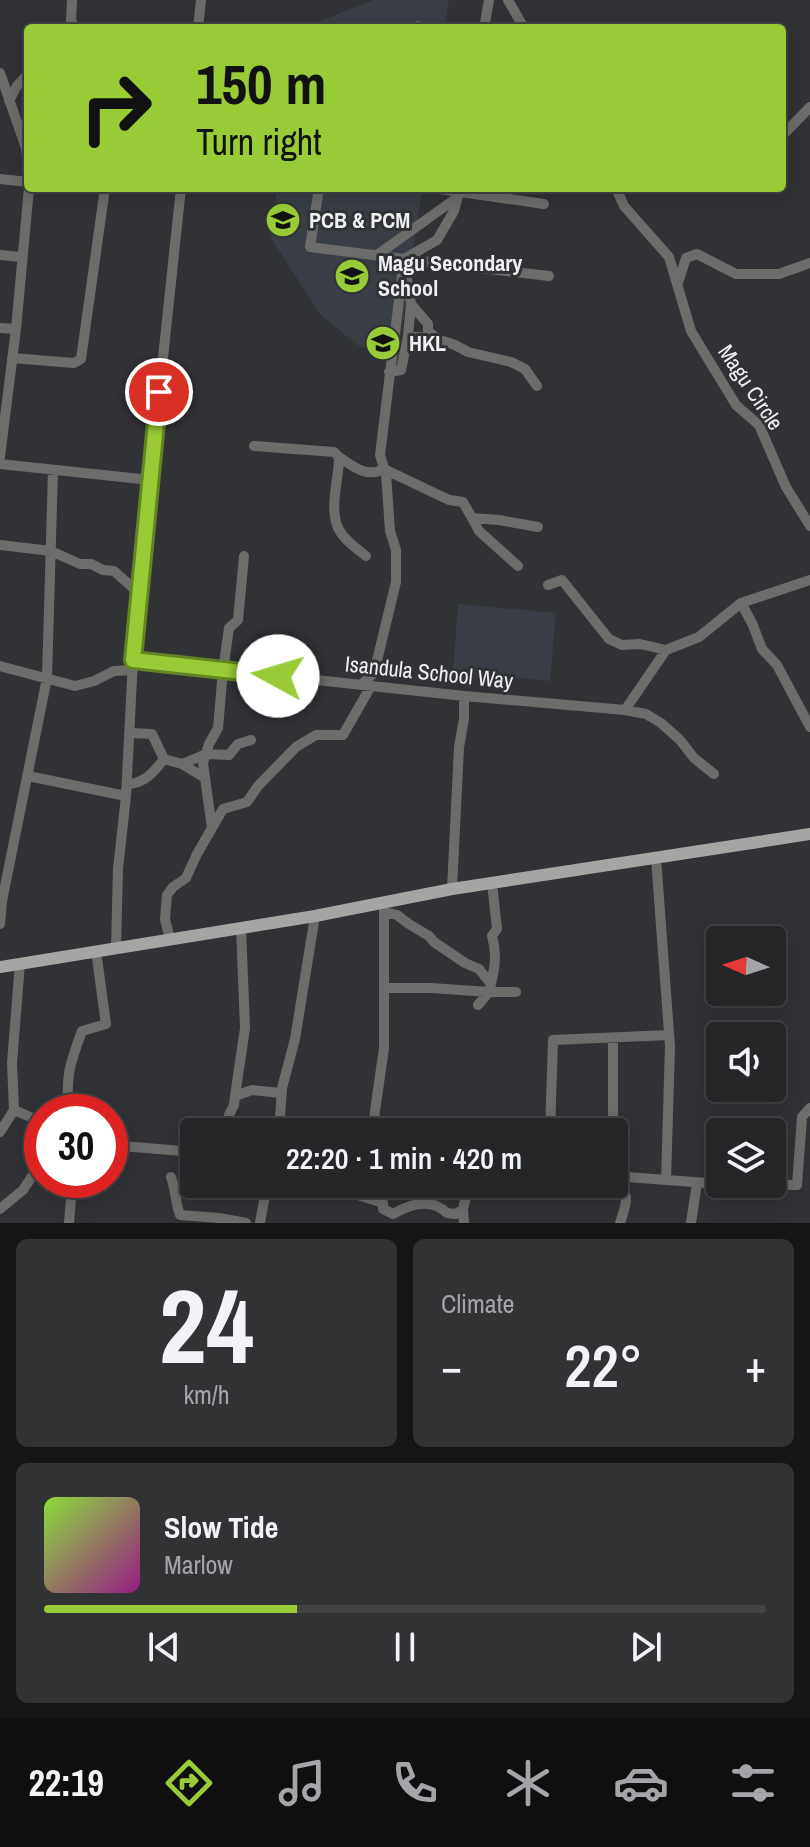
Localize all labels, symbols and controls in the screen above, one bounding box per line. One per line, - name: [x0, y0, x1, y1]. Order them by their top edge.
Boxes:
- text: 150 m: [196, 46, 326, 121]
- icon: right: [64, 56, 168, 160]
- text: Turn right: [196, 118, 321, 166]
- school or university icon: PCB & PCM: [264, 201, 302, 239]
- place label: PCB & PCM: [309, 205, 410, 235]
- place label: Magu Secondary School: [378, 248, 522, 303]
- school or university icon: Magu Secondary School: [333, 257, 371, 295]
- school or university icon: HKL: [364, 324, 402, 362]
- place label: HKL: [409, 328, 446, 358]
- street label: Magu Circle: [711, 338, 791, 436]
- pin: [125, 358, 193, 426]
- icon: arrive: [137, 370, 181, 414]
- position arrow: [236, 634, 320, 718]
- street label: Isandula School Way: [343, 648, 515, 696]
- north arrow: [706, 926, 786, 1006]
- map controls: [706, 926, 786, 1198]
- button: sound: [706, 1022, 786, 1102]
- speed limit sign: 30: [24, 1094, 128, 1198]
- button: layers: [706, 1118, 786, 1198]
- text: 22:20 · 1 min · 420 m: [286, 1138, 522, 1178]
- text: 24: [159, 1255, 254, 1395]
- text: Climate: [441, 1286, 514, 1321]
- text: 22°: [564, 1325, 643, 1406]
- text: −: [441, 1336, 462, 1396]
- text: +: [745, 1336, 766, 1396]
- text: km/h: [183, 1377, 230, 1412]
- text: Slow Tide: [164, 1507, 278, 1547]
- text: Marlow: [164, 1547, 233, 1582]
- icon: previous: [142, 1625, 186, 1669]
- icon: pause: [383, 1625, 427, 1669]
- icon: next: [624, 1625, 668, 1669]
- icon: directions: [161, 1755, 217, 1811]
- icon: music: [274, 1755, 330, 1811]
- icon: phone: [387, 1755, 443, 1811]
- icon: climate: [500, 1755, 556, 1811]
- icon: car: [613, 1755, 669, 1811]
- icon: filters: [725, 1755, 781, 1811]
- text: 22:19: [28, 1759, 104, 1807]

